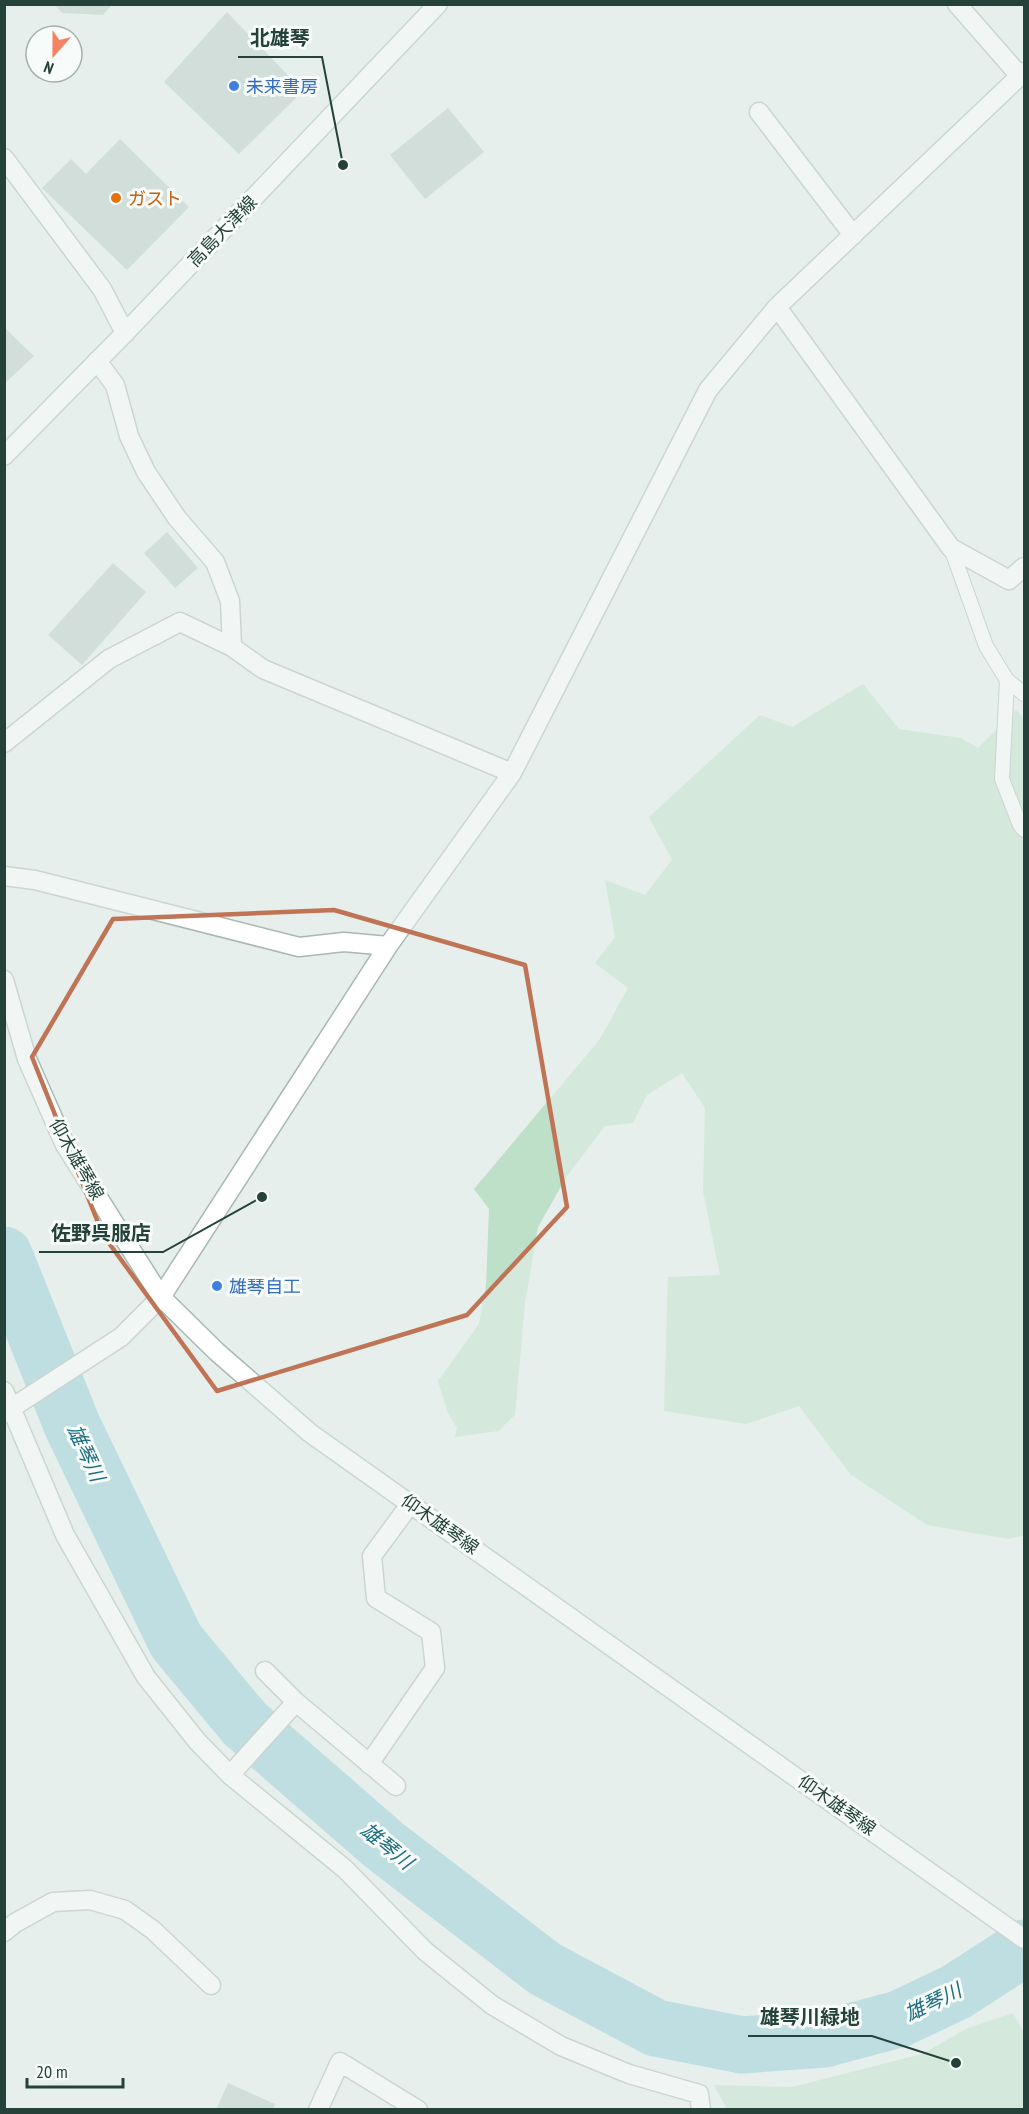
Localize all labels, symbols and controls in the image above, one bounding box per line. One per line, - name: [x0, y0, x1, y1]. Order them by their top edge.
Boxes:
- callout: 北雄琴: [238, 19, 322, 57]
- north arrow: [24, 24, 84, 84]
- text: 北雄琴: [250, 25, 310, 51]
- text: N: [41, 57, 56, 79]
- place label: 未来書房: [246, 75, 318, 98]
- marker: 未来書房: [227, 79, 241, 93]
- place label: ガスト: [128, 187, 182, 210]
- marker: ガスト: [109, 191, 123, 205]
- street label: 高島大津線: [182, 191, 262, 271]
- street label: 仰木雄琴線: [45, 1114, 109, 1204]
- callout: 佐野呉服店: [39, 1214, 163, 1252]
- text: 佐野呉服店: [51, 1220, 151, 1246]
- place label: 雄琴自工: [229, 1275, 301, 1298]
- marker: 雄琴自工: [210, 1279, 224, 1293]
- water label: 雄琴川: [62, 1420, 111, 1487]
- street label: 仰木雄琴線: [397, 1489, 483, 1559]
- street label: 仰木雄琴線: [794, 1770, 880, 1840]
- water label: 雄琴川: [356, 1817, 420, 1876]
- water label: 雄琴川: [900, 1976, 967, 2027]
- callout: 雄琴川緑地: [748, 1998, 872, 2036]
- text: 雄琴川緑地: [760, 2004, 860, 2030]
- scale bar: [27, 2051, 123, 2089]
- text: 20 m: [36, 2060, 68, 2083]

